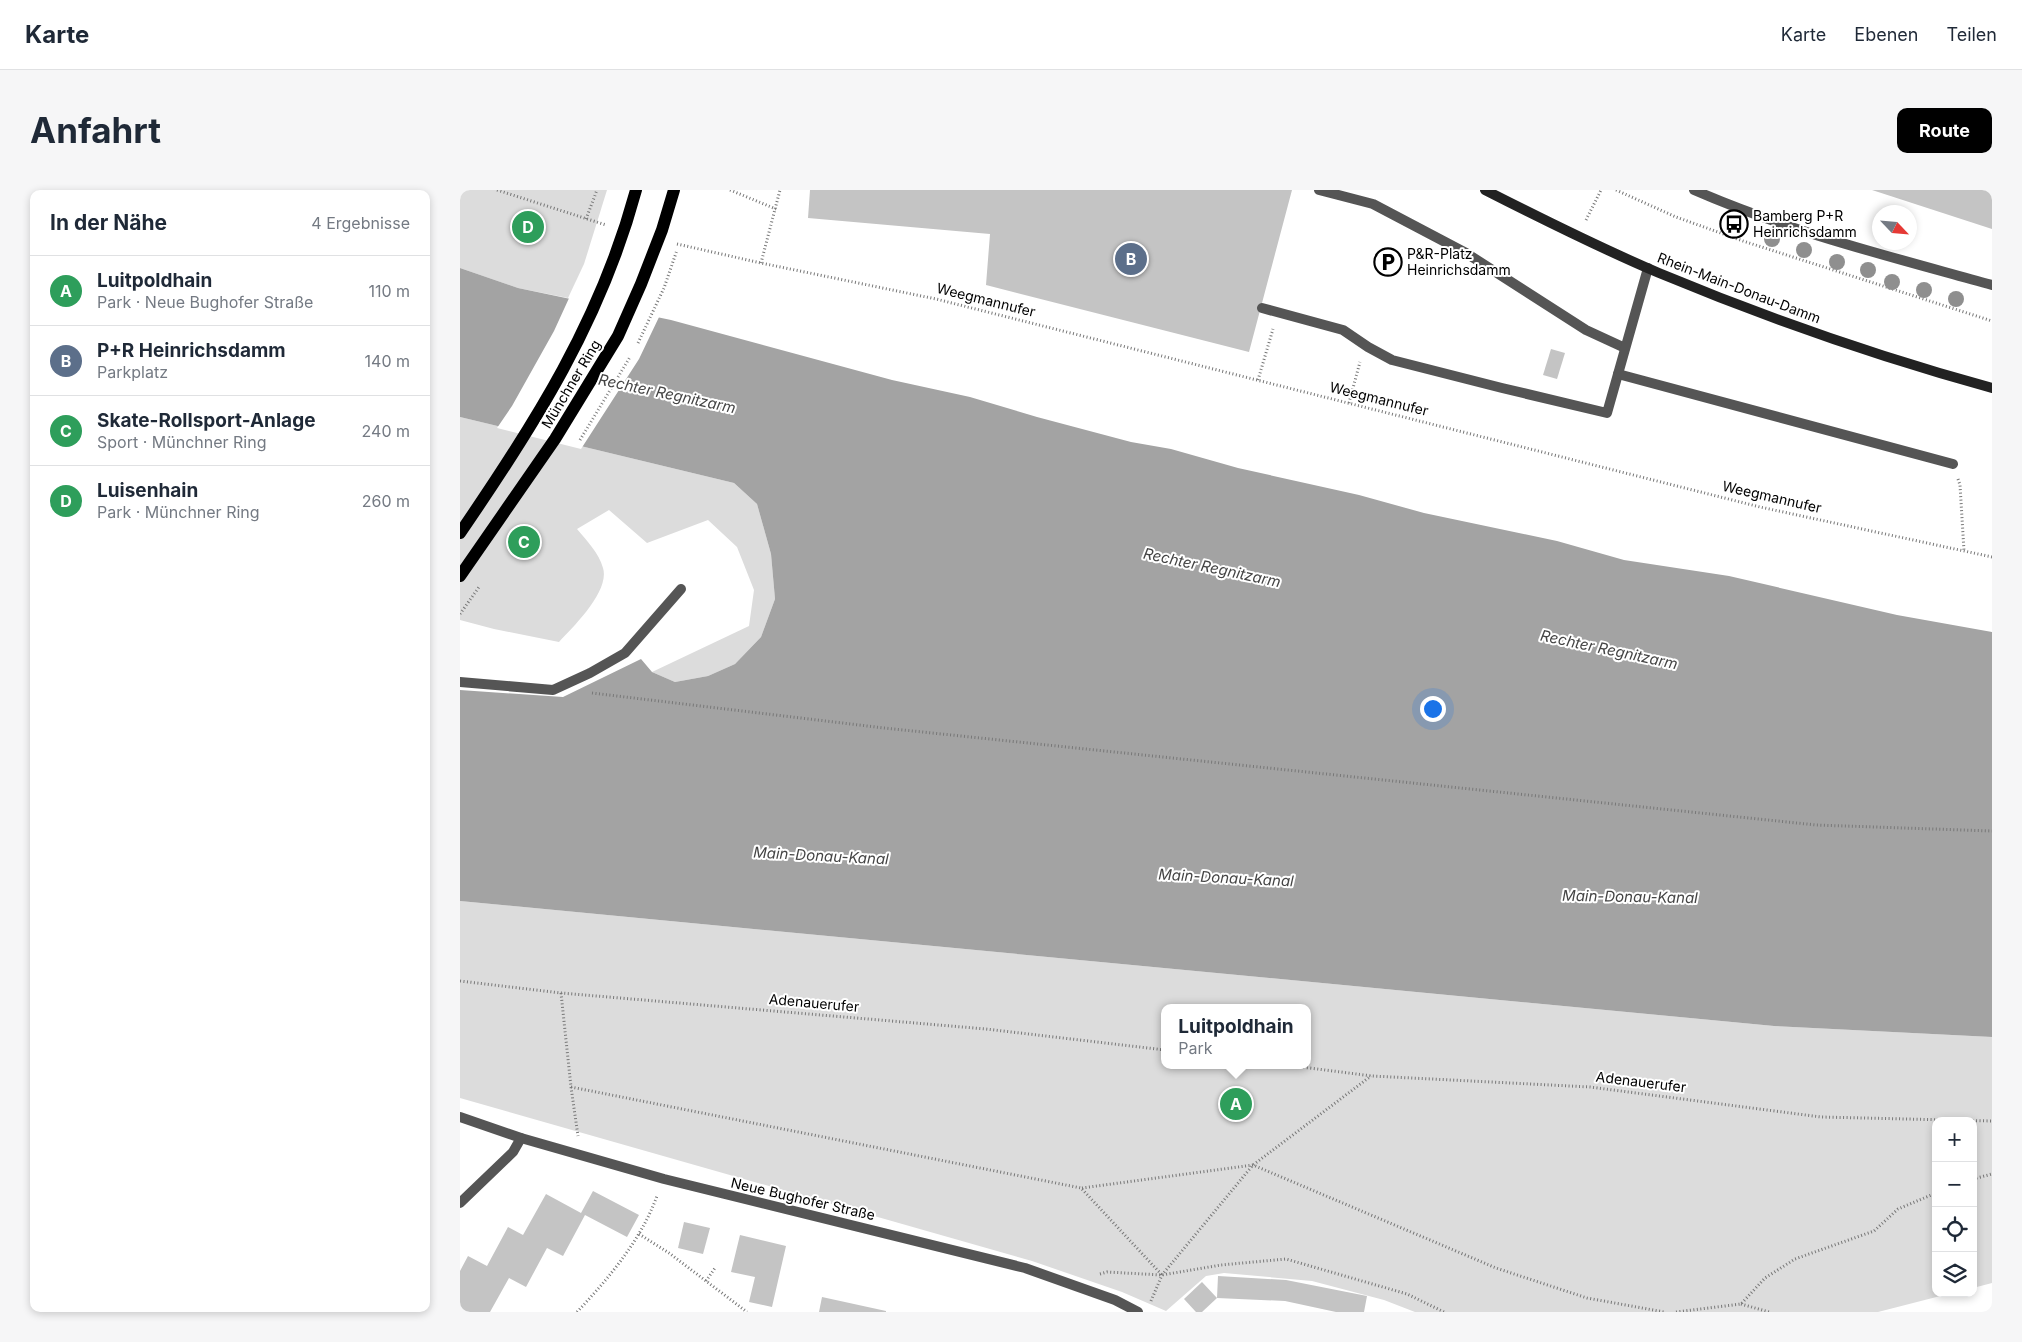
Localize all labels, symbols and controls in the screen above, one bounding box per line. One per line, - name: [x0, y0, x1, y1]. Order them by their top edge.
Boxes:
- text: Karte: [25, 20, 89, 49]
- text: Karte: [1781, 24, 1826, 45]
- text: Ebenen: [1854, 24, 1918, 45]
- text: Teilen: [1946, 24, 1997, 45]
- button: Route: [1897, 108, 1992, 153]
- text: Anfahrt: [30, 109, 161, 151]
- north arrow: [1872, 205, 1917, 250]
- place label: Bamberg P+R Heinrichsdamm: [1753, 207, 1857, 240]
- pin: D: [512, 208, 544, 246]
- bus stop icon: Bamberg P+R Heinrichsdamm: [1719, 209, 1749, 239]
- text: In der Nähe: [50, 210, 167, 235]
- text: 4 Ergebnisse: [311, 213, 410, 233]
- pin: B: [1115, 240, 1147, 278]
- place label: P&R-Platz Heinrichsdamm: [1407, 245, 1511, 278]
- parking icon: P&R-Platz Heinrichsdamm: [1373, 247, 1403, 277]
- street label: Rhein-Main-Donau-Damm: [1655, 249, 1823, 327]
- text: Luitpoldhain: [97, 269, 212, 292]
- street label: Weegmannufer: [935, 279, 1037, 320]
- text: A: [60, 281, 72, 301]
- text: 110 m: [368, 281, 410, 301]
- text: Park · Neue Bughofer Straße: [97, 292, 313, 312]
- street label: Münchner Ring: [537, 336, 604, 431]
- text: P+R Heinrichsdamm: [97, 339, 286, 362]
- text: B: [61, 351, 71, 371]
- text: 140 m: [365, 351, 410, 371]
- text: Parkplatz: [97, 362, 168, 382]
- water label: Rechter Regnitzarm: [597, 370, 737, 417]
- street label: Weegmannufer: [1328, 378, 1430, 419]
- text: Skate-Rollsport-Anlage: [97, 409, 315, 432]
- text: C: [60, 421, 72, 441]
- text: 240 m: [362, 421, 410, 441]
- text: Sport · Münchner Ring: [97, 432, 266, 452]
- street label: Weegmannufer: [1721, 477, 1823, 516]
- text: Luisenhain: [97, 479, 198, 502]
- text: D: [60, 491, 72, 511]
- text: 260 m: [362, 491, 410, 511]
- text: Park · Münchner Ring: [97, 502, 260, 522]
- pin: C: [508, 523, 540, 561]
- water label: Rechter Regnitzarm: [1142, 544, 1282, 591]
- water label: Rechter Regnitzarm: [1539, 626, 1679, 673]
- your location: [1420, 696, 1446, 722]
- water label: Main-Donau-Kanal: [753, 842, 890, 869]
- water label: Main-Donau-Kanal: [1158, 864, 1295, 891]
- water label: Main-Donau-Kanal: [1562, 886, 1698, 907]
- street label: Adenauerufer: [768, 990, 860, 1015]
- popup: [1161, 1004, 1311, 1069]
- text: Luitpoldhain: [1178, 1015, 1294, 1038]
- text: Park: [1178, 1038, 1213, 1058]
- street label: Adenauerufer: [1595, 1068, 1687, 1095]
- pin: A: [1220, 1085, 1252, 1123]
- map controls: [1932, 1117, 1977, 1297]
- button: +: [1932, 1117, 1977, 1162]
- button: −: [1932, 1162, 1977, 1207]
- street label: Neue Bughofer Straße: [729, 1174, 877, 1223]
- button: locate: [1932, 1207, 1977, 1252]
- button: layers: [1932, 1252, 1977, 1297]

